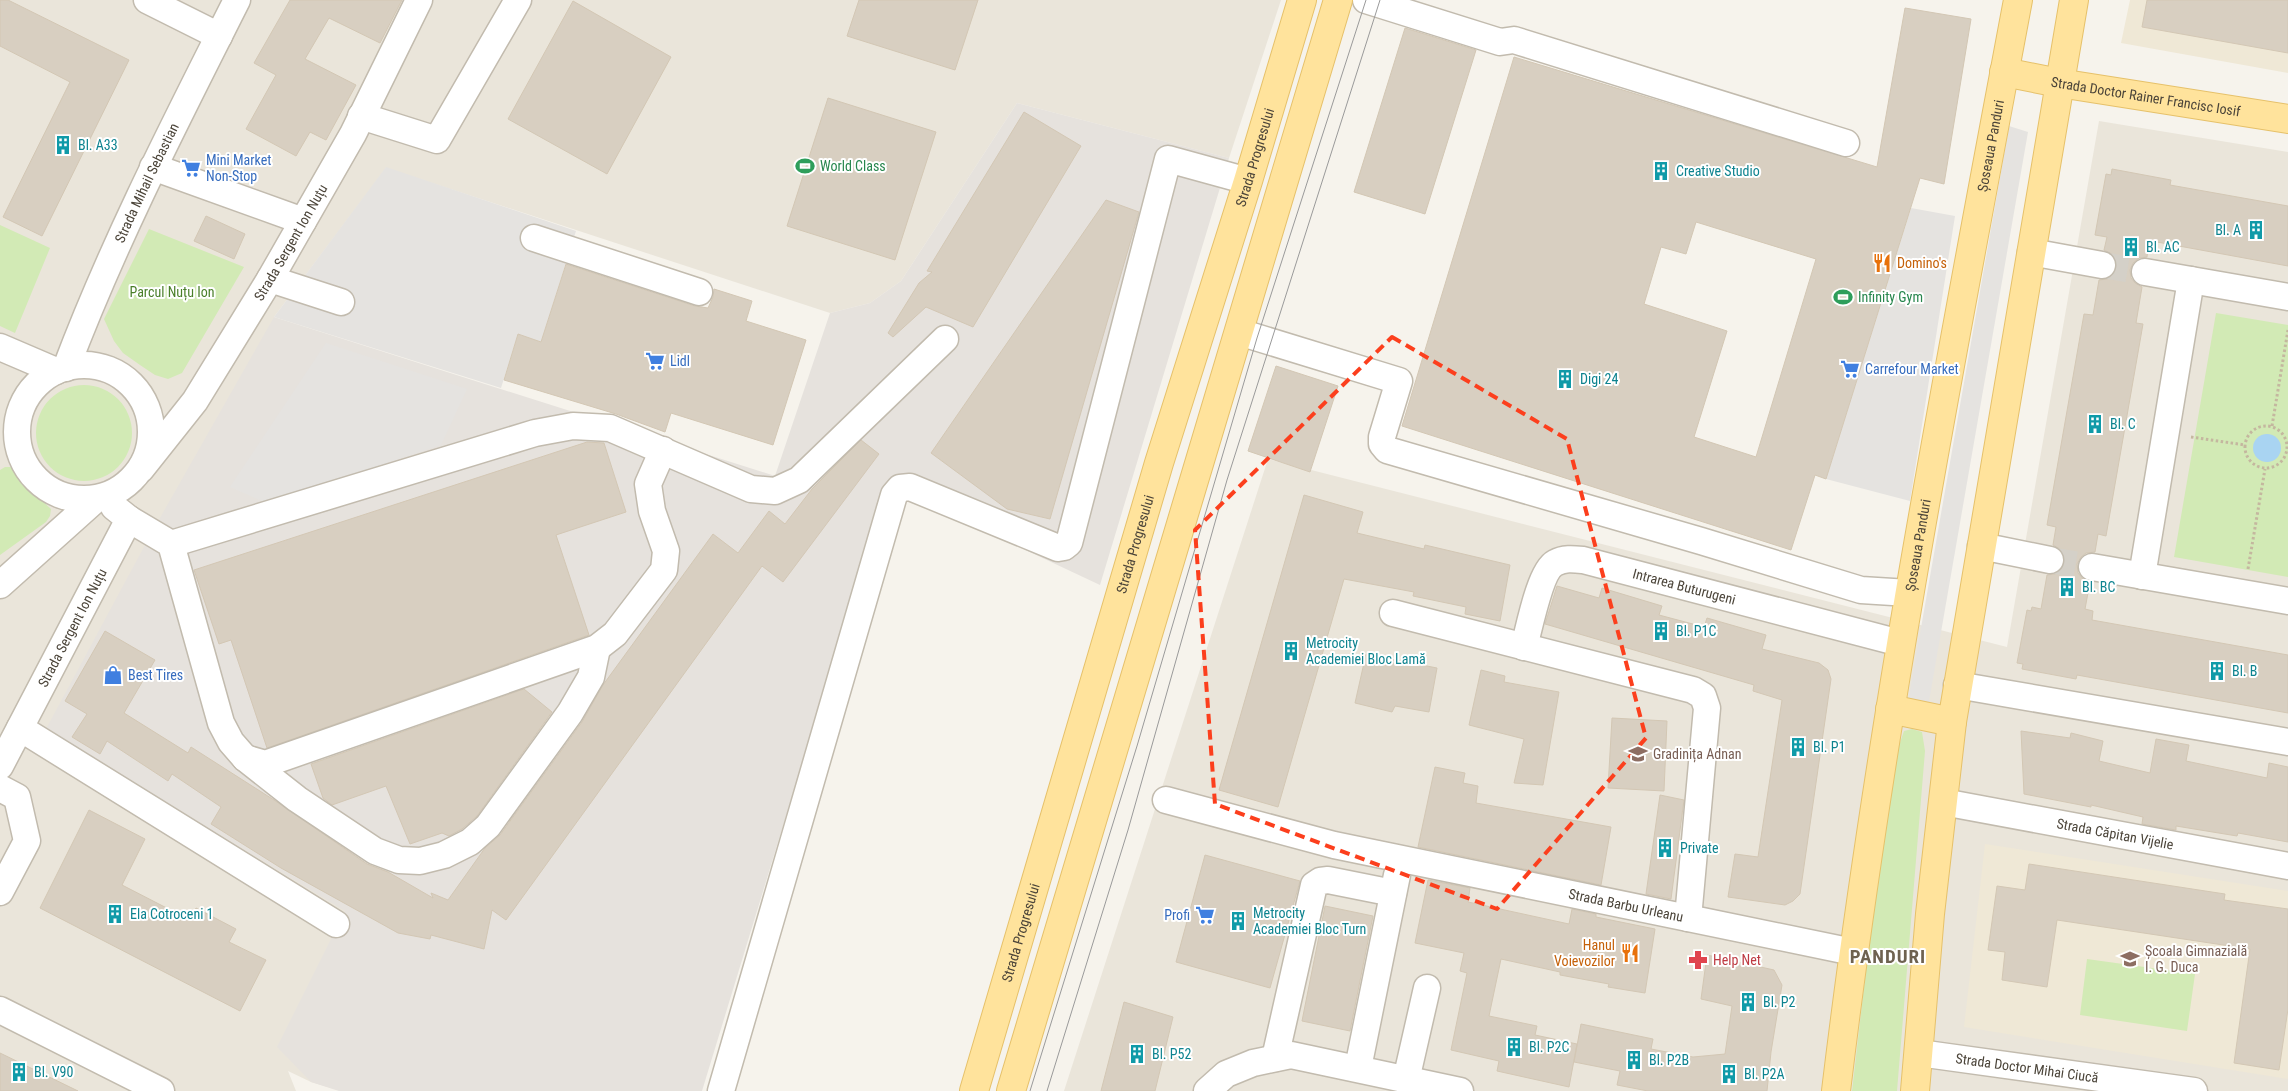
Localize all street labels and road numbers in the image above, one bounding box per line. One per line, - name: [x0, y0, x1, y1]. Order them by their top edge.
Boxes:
- street label: Strada Doctor Rainer Francisc Iosif: [2050, 74, 2242, 120]
- street label: Șoseaua Panduri: [1974, 99, 2007, 193]
- street label: Strada Progresului: [1232, 106, 1277, 209]
- street label: Strada Mihail Sebastian: [111, 120, 182, 245]
- street label: Strada Sergent Ion Nuțu: [251, 182, 330, 303]
- street label: Strada Progresului: [1113, 493, 1157, 595]
- street label: Șoseaua Panduri: [1902, 498, 1934, 593]
- street label: Intrarea Buturugeni: [1631, 565, 1737, 608]
- street label: Strada Sergent Ion Nuțu: [35, 566, 110, 690]
- street label: Strada Căpitan Vijelie: [2055, 815, 2175, 853]
- street label: Strada Progresului: [999, 882, 1043, 984]
- street label: Strada Barbu Urleanu: [1567, 886, 1685, 925]
- street label: Strada Doctor Mihai Ciucă: [1955, 1050, 2099, 1086]

